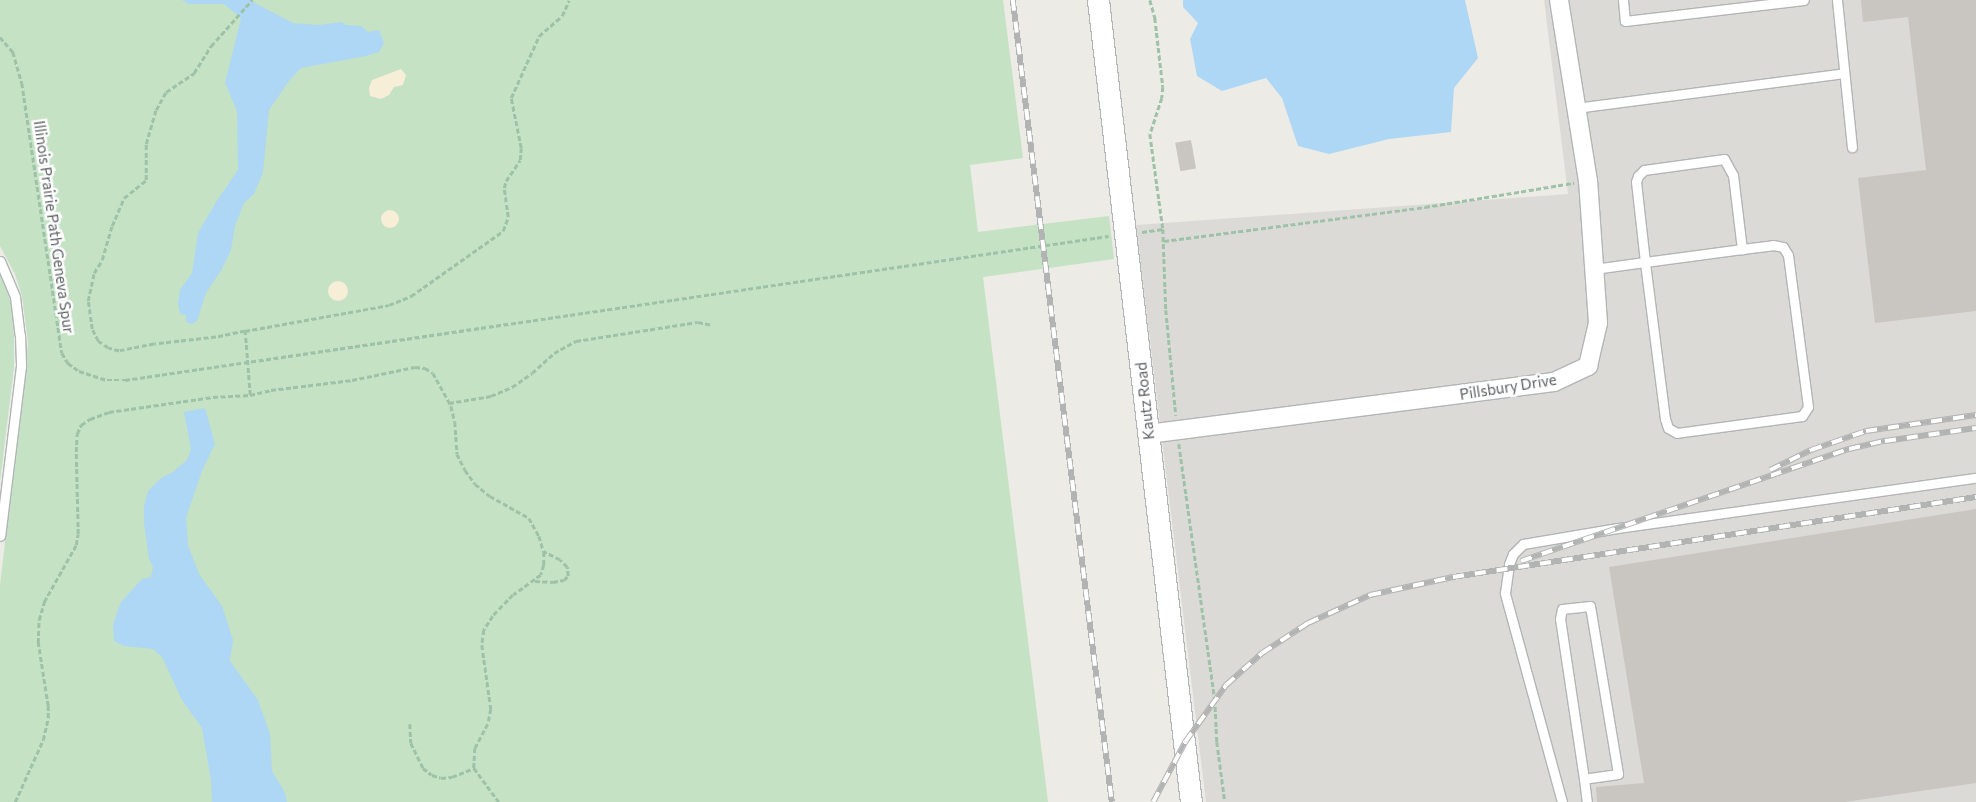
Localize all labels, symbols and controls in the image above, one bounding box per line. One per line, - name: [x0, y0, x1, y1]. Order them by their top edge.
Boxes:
- street label: Illinois Prairie Path Geneva Spur: [30, 119, 78, 335]
- street label: Kautz Road: [1132, 361, 1158, 441]
- street label: Pillsbury Drive: [1458, 370, 1558, 404]

